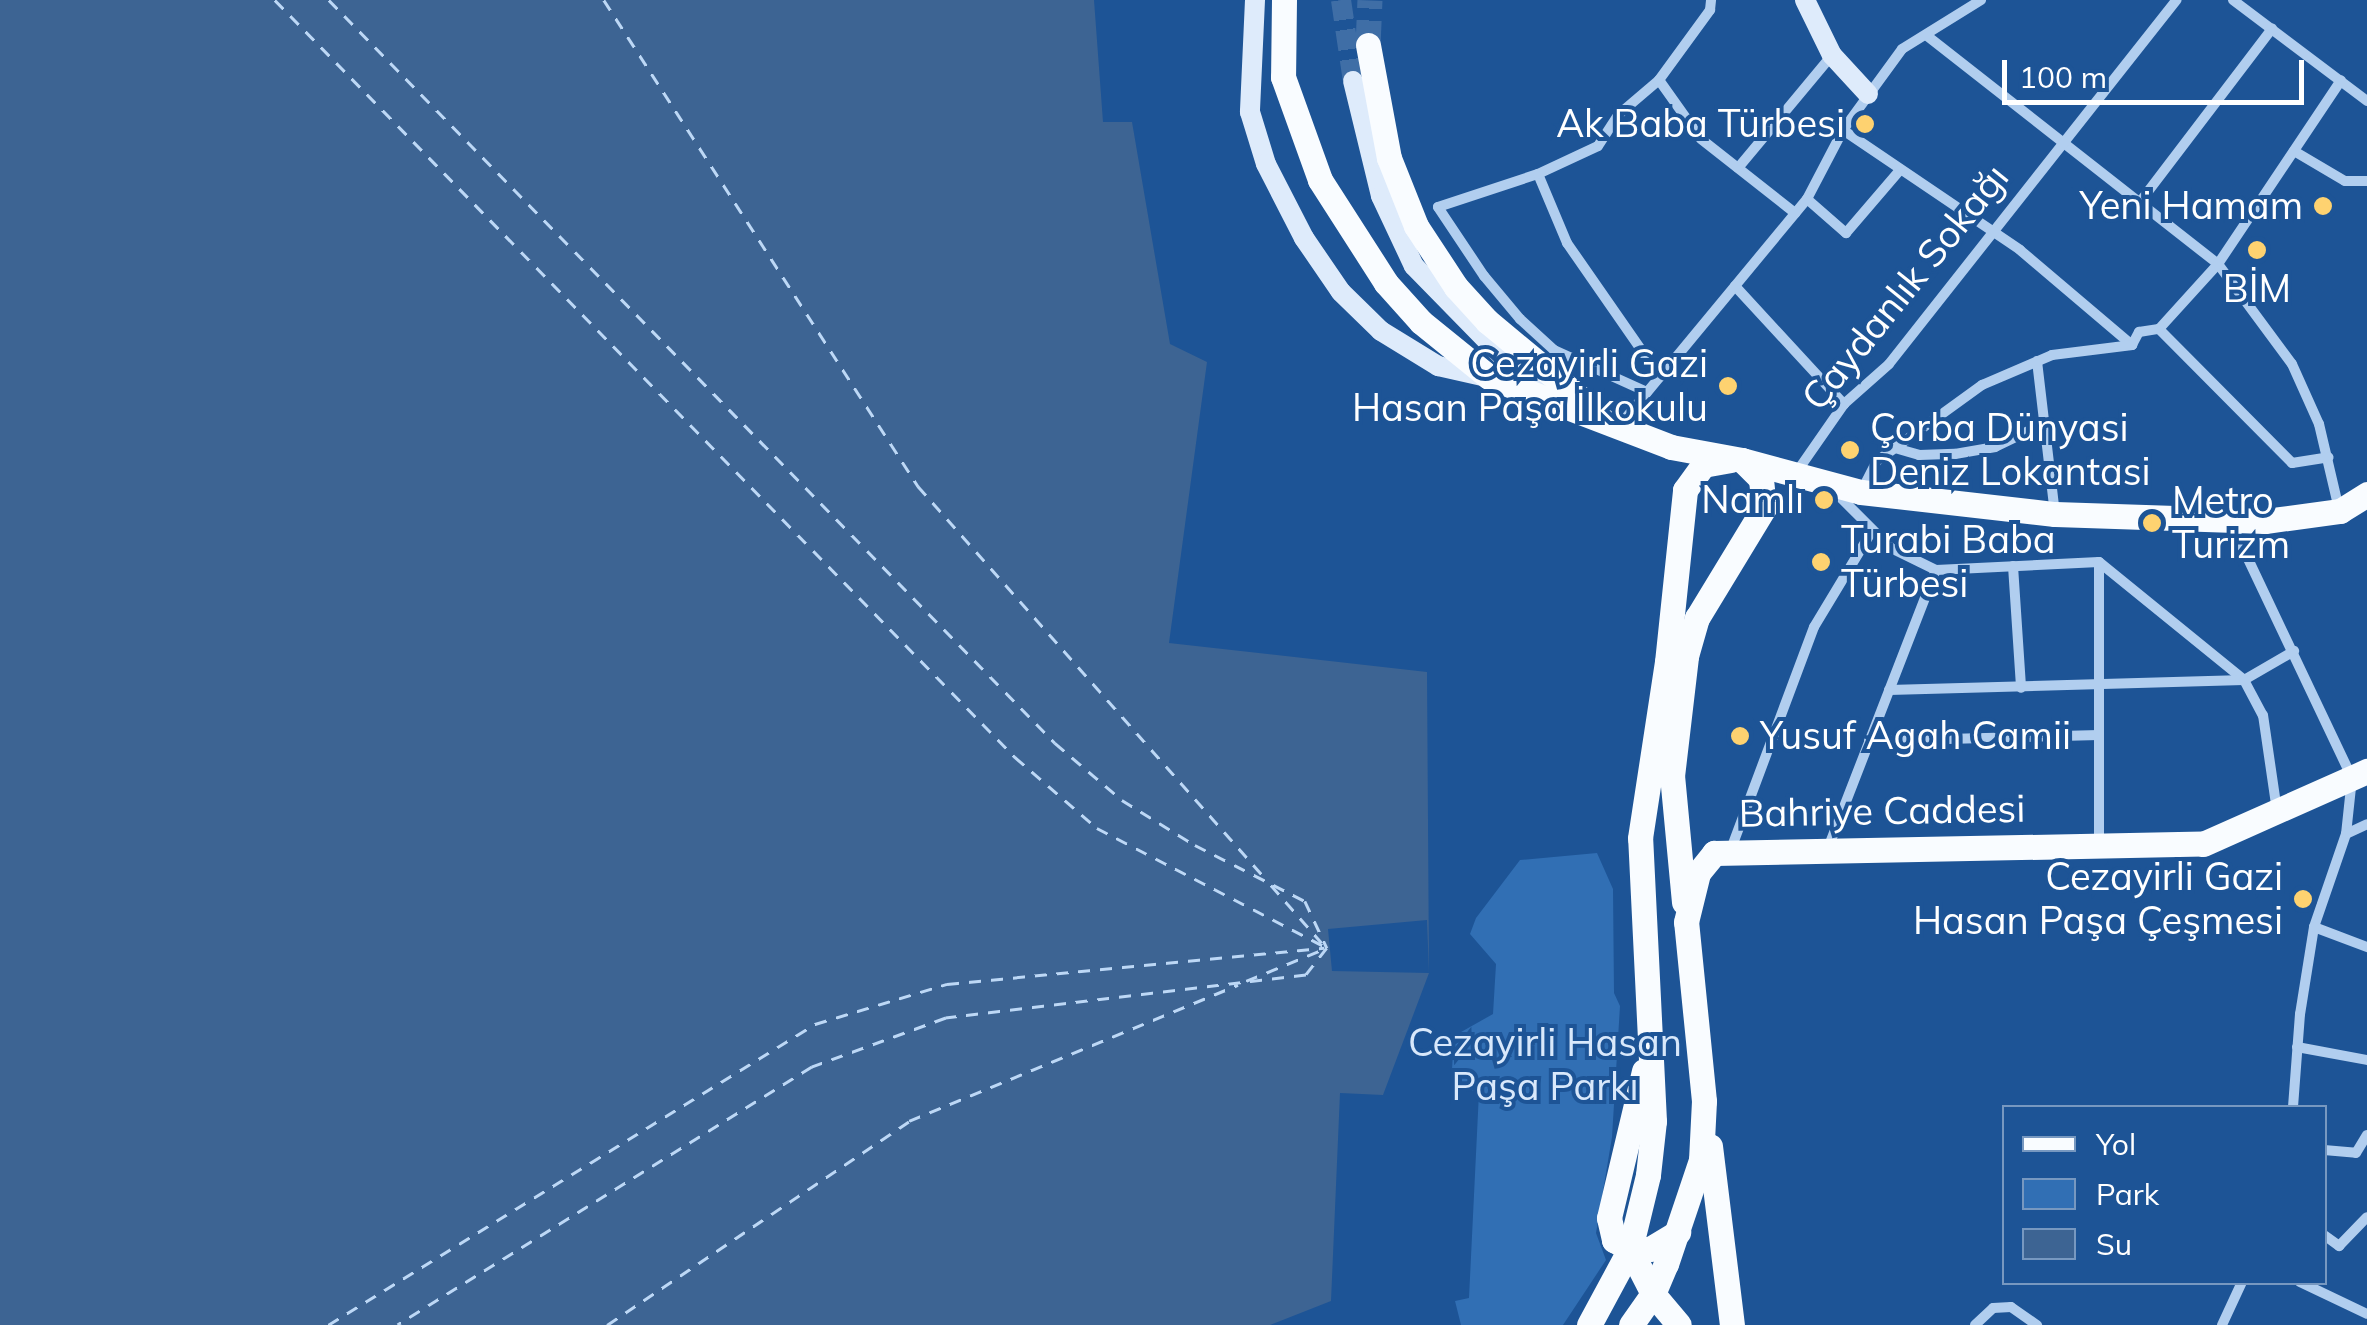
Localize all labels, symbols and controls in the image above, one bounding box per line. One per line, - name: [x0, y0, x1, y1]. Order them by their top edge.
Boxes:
- scale bar: [2007, 40, 2310, 102]
- text: 100 m: [2019, 58, 2107, 96]
- place label: Ak Baba Türbesi: [1556, 101, 1845, 147]
- marker: Ak Baba Türbesi: [1854, 113, 1876, 135]
- street label: Çaydanlık Sokağı: [1792, 155, 2018, 419]
- place label: Yeni Hamam: [2080, 183, 2303, 229]
- marker: Yeni Hamam: [2312, 195, 2334, 217]
- marker: BİM: [2246, 239, 2268, 261]
- place label: BİM: [2223, 266, 2291, 312]
- place label: Cezayirli Gazi Hasan Paşa İlkokulu: [1352, 341, 1708, 430]
- marker: Cezayirli Gazi Hasan Paşa İlkokulu: [1717, 375, 1739, 397]
- place label: Çorba Dünyasi Deniz Lokantasi: [1870, 405, 2151, 494]
- marker: Çorba Dünyasi Deniz Lokantasi: [1839, 439, 1861, 461]
- place label: Namlı: [1701, 477, 1804, 523]
- place label: Metro Turizm: [2172, 478, 2290, 568]
- marker: Namlı: [1813, 489, 1835, 511]
- marker: Metro Turizm: [2141, 512, 2163, 534]
- place label: Turabi Baba Türbesi: [1841, 517, 2056, 606]
- marker: Turabi Baba Türbesi: [1810, 551, 1832, 573]
- place label: Yusuf Agah Camii: [1760, 713, 2071, 759]
- marker: Yusuf Agah Camii: [1729, 725, 1751, 747]
- street label: Bahriye Caddesi: [1738, 786, 2026, 836]
- place label: Cezayirli Gazi Hasan Paşa Çeşmesi: [1913, 854, 2283, 944]
- marker: Cezayirli Gazi Hasan Paşa Çeşmesi: [2292, 888, 2314, 910]
- park label: Cezayirli Hasan Paşa Parkı: [1408, 1020, 1682, 1110]
- legend: [2002, 1105, 2327, 1285]
- text: Yol: [2096, 1125, 2136, 1163]
- text: Park: [2096, 1175, 2159, 1213]
- text: Su: [2096, 1225, 2132, 1263]

